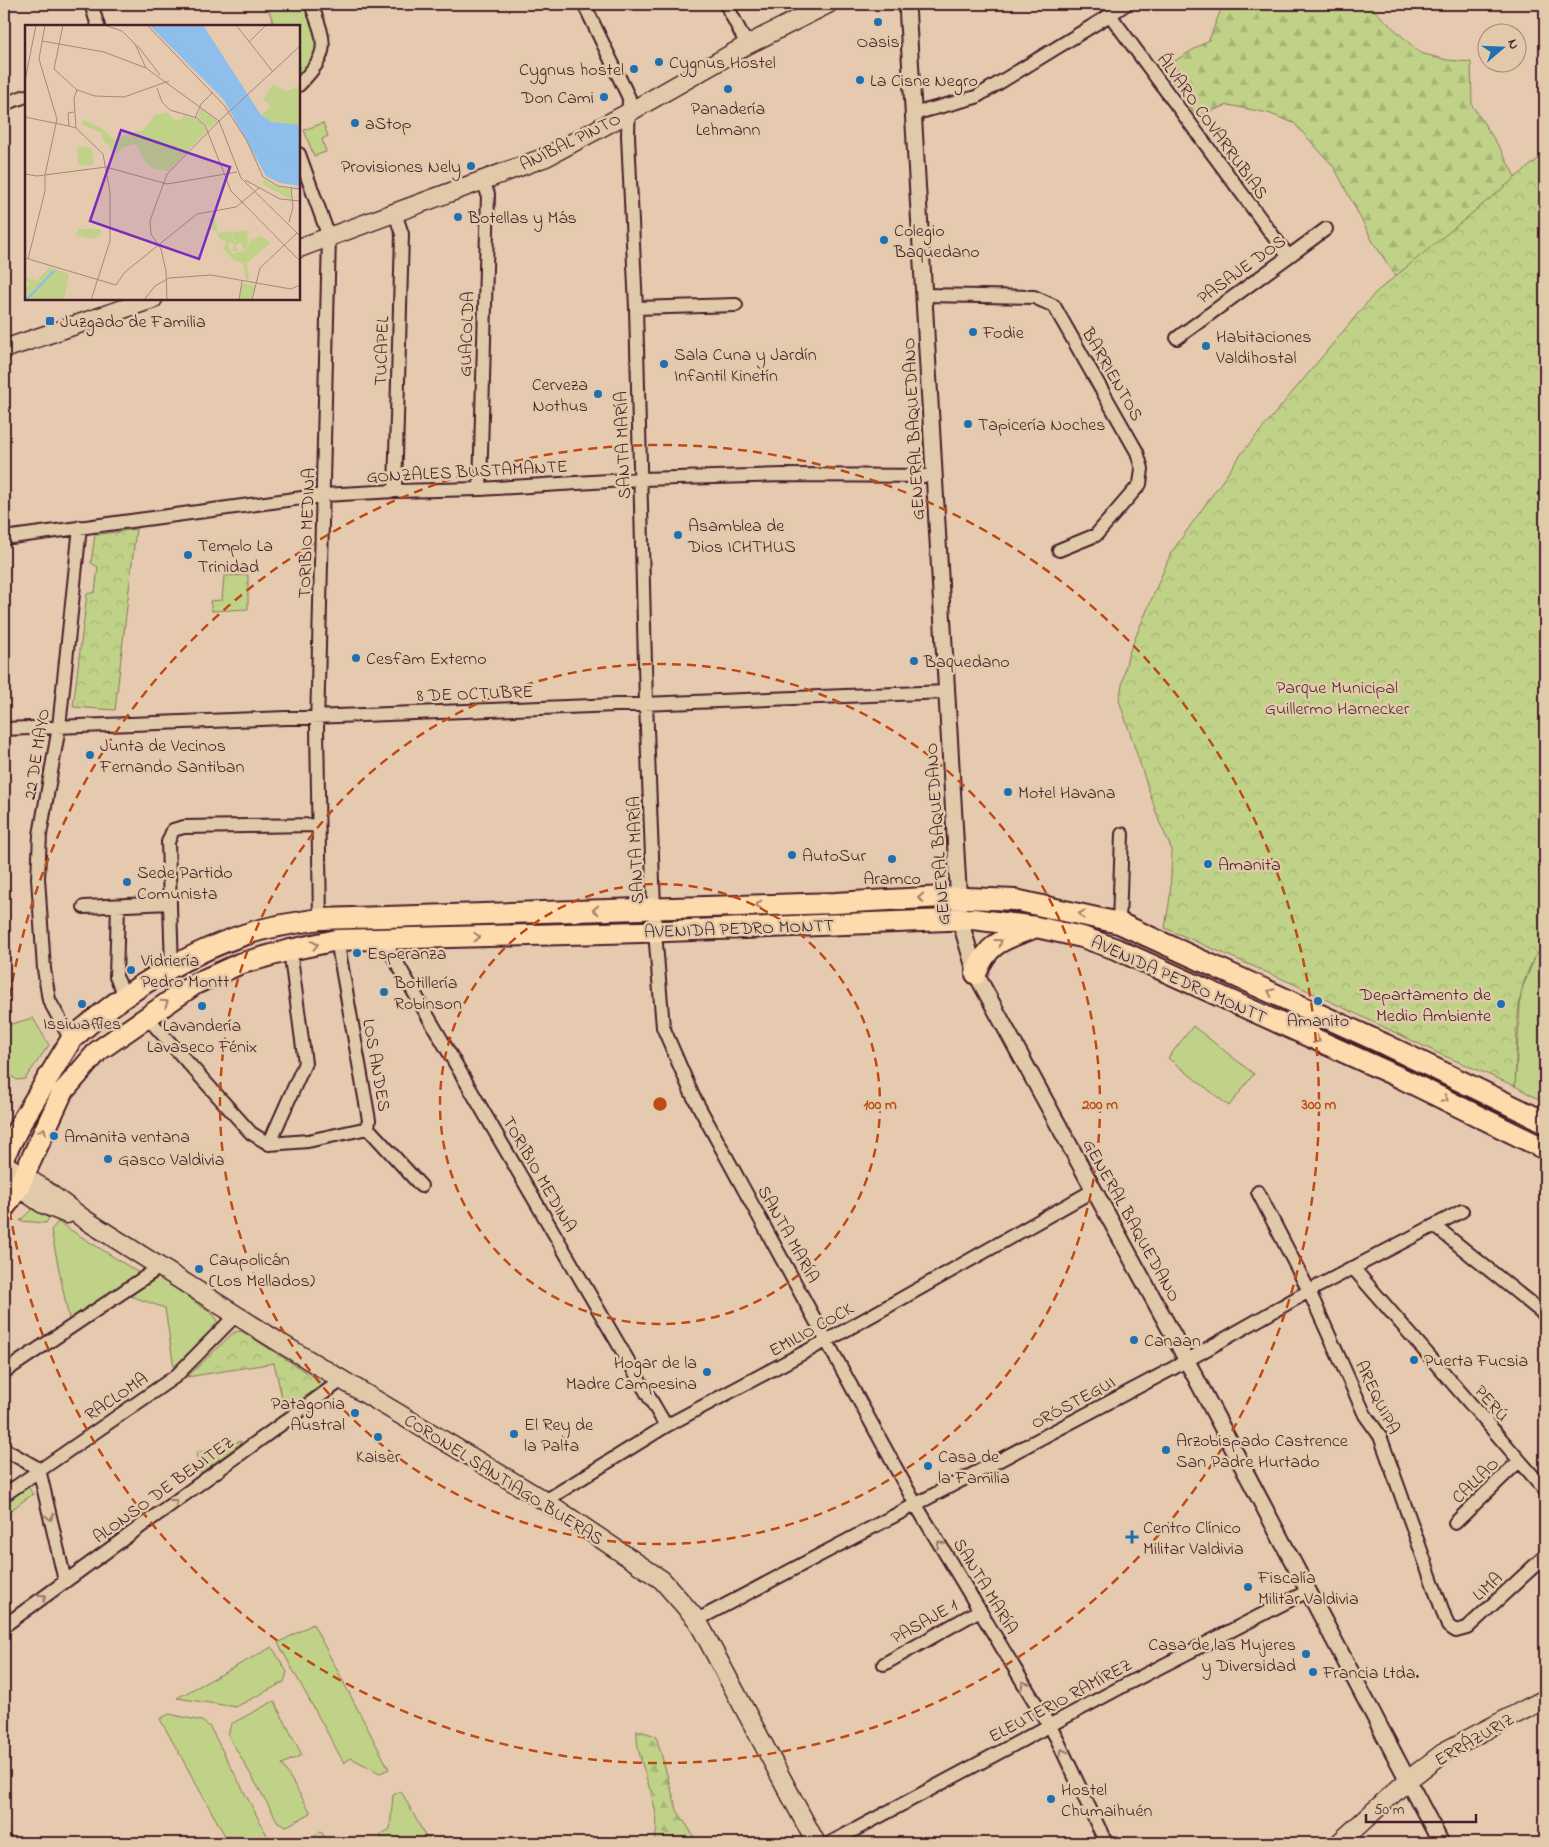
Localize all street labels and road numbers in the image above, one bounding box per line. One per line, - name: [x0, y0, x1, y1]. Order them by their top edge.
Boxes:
- street label: ÁLVARO COVARRUBIAS: [1150, 49, 1273, 206]
- street label: ANÍBAL PINTO: [516, 107, 626, 179]
- street label: PASAJE DOS: [1193, 230, 1292, 312]
- street label: GUACOLDA: [454, 291, 482, 377]
- street label: TUCAPEL: [369, 316, 397, 386]
- street label: BARRIENTOS: [1073, 323, 1149, 427]
- street label: GENERAL BAQUEDANO: [897, 337, 933, 521]
- street label: SANTA MARÍA: [609, 391, 639, 499]
- street label: GONZALES BUSTAMANTE: [366, 455, 568, 491]
- street label: TORIBIO MEDINA: [293, 467, 323, 599]
- street label: 8 DE OCTUBRE: [417, 680, 534, 710]
- street label: 22 DE MAYO: [18, 707, 58, 802]
- street label: GENERAL BAQUEDANO: [920, 742, 958, 926]
- street label: SANTA MARÍA: [622, 796, 652, 904]
- street label: AVENIDA PEDRO MONTT: [644, 914, 834, 946]
- street label: AVENIDA PEDRO MONTT: [1086, 930, 1270, 1031]
- street label: LOS ANDES: [354, 1017, 396, 1114]
- street label: TORIBIO MEDINA: [494, 1112, 582, 1238]
- street label: GENERAL BAQUEDANO: [1075, 1135, 1186, 1307]
- street label: SANTA MARÍA: [750, 1181, 825, 1288]
- street label: EMILIO COCK: [765, 1297, 859, 1365]
- street label: AREQUIPA: [1347, 1356, 1405, 1439]
- street label: RACLOMA: [80, 1367, 154, 1428]
- street label: ORÓSTEGUI: [1027, 1371, 1121, 1437]
- street label: PERÚ: [1467, 1380, 1514, 1429]
- street label: CORONEL SANTIAGO BUERAS: [398, 1409, 608, 1553]
- street label: ALONSO DE BENITEZ: [88, 1430, 240, 1551]
- street label: CALLAO: [1447, 1452, 1506, 1511]
- street label: SANTA MARÍA: [945, 1534, 1023, 1640]
- street label: LIMA: [1467, 1567, 1509, 1608]
- street label: PASAJE 1: [887, 1594, 963, 1652]
- street label: ELEUTERIO RAMÍREZ: [985, 1653, 1137, 1751]
- street label: ERRÁZURIZ: [1430, 1707, 1520, 1774]

